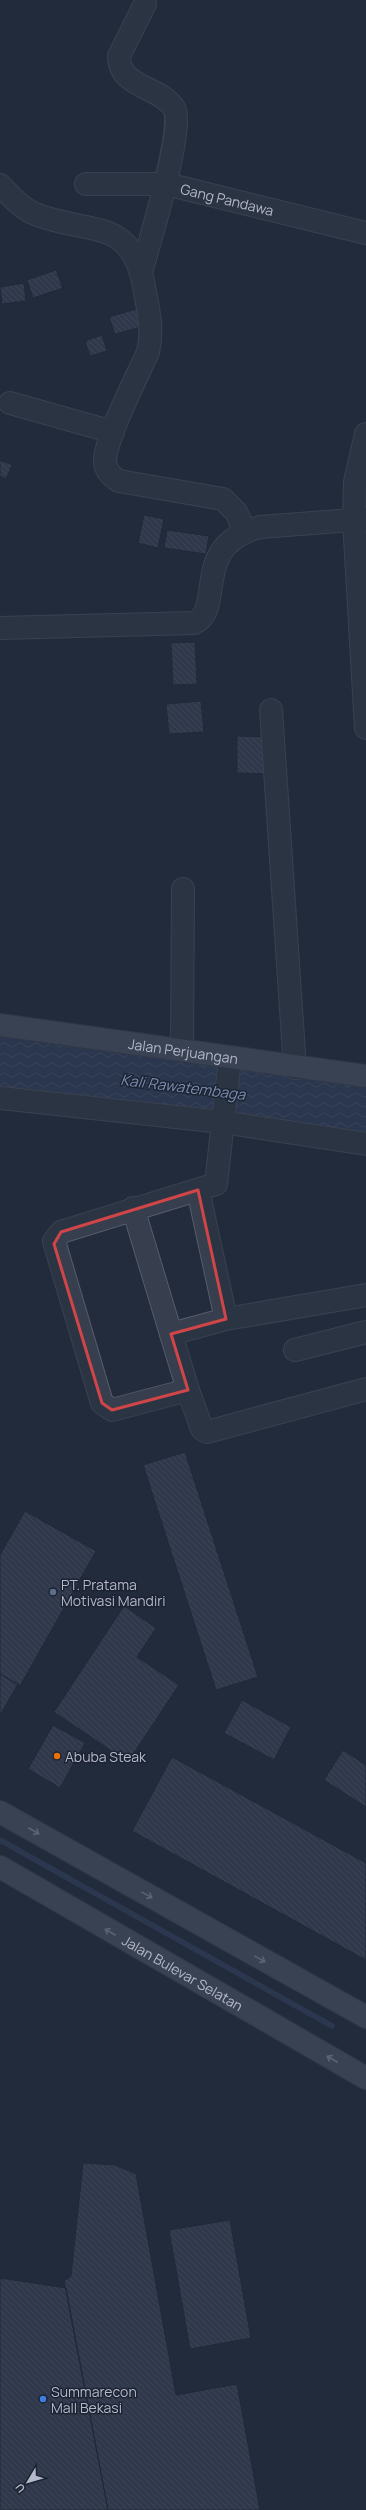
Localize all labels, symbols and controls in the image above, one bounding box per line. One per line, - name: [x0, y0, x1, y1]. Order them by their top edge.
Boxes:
- street label: Gang Pandawa: [179, 178, 276, 220]
- street label: Jalan Perjuangan: [127, 1033, 239, 1068]
- water label: Kali Rawatembaga: [119, 1069, 247, 1105]
- place label: PT. Pratama Motivasi Mandiri: [61, 1575, 166, 1610]
- marker: PT. Pratama Motivasi Mandiri: [48, 1587, 58, 1597]
- place label: Abuba Steak: [65, 1747, 147, 1766]
- marker: Abuba Steak: [52, 1751, 62, 1761]
- one-way arrow: [28, 1828, 40, 1836]
- one-way arrow: [141, 1892, 153, 1900]
- one-way arrow: [104, 1928, 116, 1936]
- street label: Jalan Bulevar Selatan: [119, 1930, 247, 2015]
- one-way arrow: [254, 1955, 266, 1963]
- one-way arrow: [326, 2054, 338, 2062]
- place label: Summarecon Mall Bekasi: [51, 2382, 137, 2417]
- marker: Summarecon Mall Bekasi: [38, 2394, 48, 2404]
- north arrow: [8, 2462, 48, 2502]
- text: U: [11, 2481, 28, 2496]

